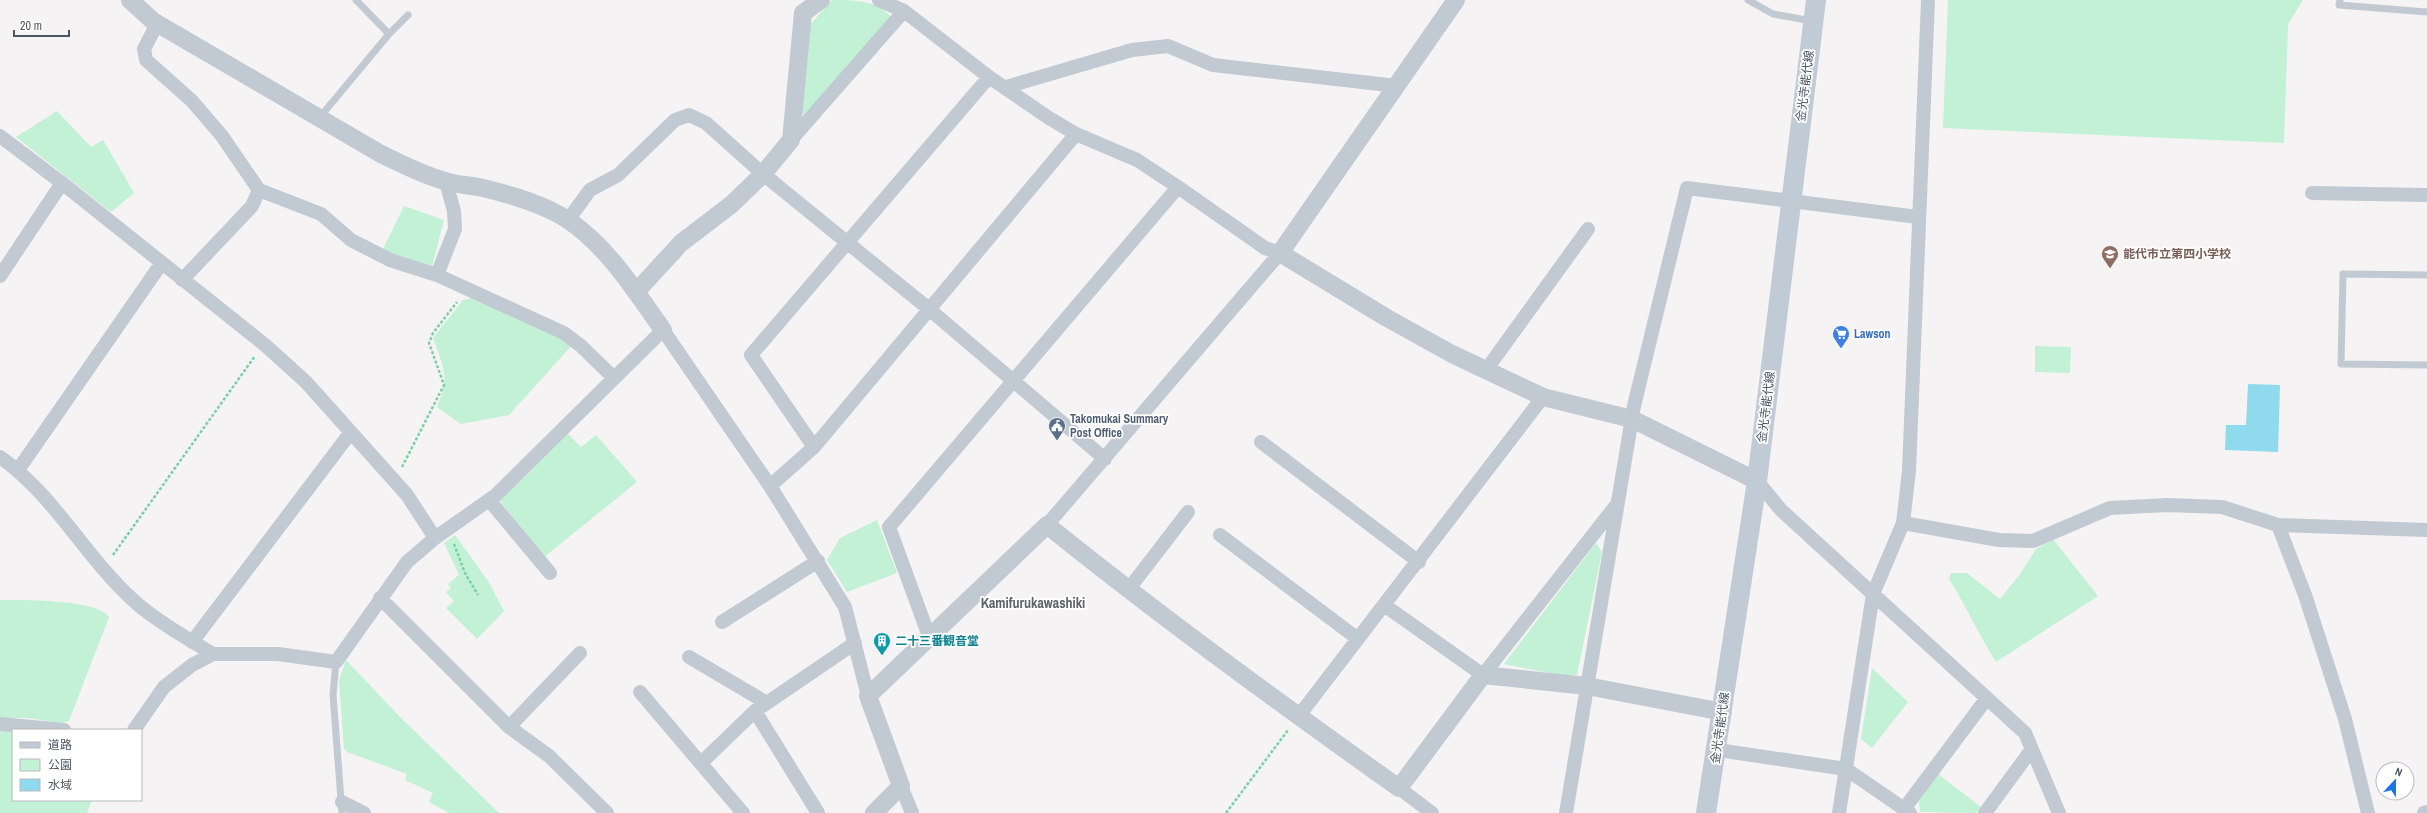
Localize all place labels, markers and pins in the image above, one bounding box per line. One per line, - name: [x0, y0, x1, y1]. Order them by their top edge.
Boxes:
- school or university icon: 能代市立第四小学校: [2100, 244, 2120, 269]
- place label: 能代市立第四小学校: [2123, 246, 2231, 262]
- supermarket icon: Lawson: [1831, 324, 1851, 349]
- place label: Lawson: [1854, 326, 1891, 342]
- place label: Takomukai Summary Post Office: [1070, 411, 1169, 441]
- public building icon: Takomukai Summary Post Office: [1047, 416, 1067, 441]
- building icon: 二十三番観音堂: [872, 631, 892, 656]
- place label: 二十三番観音堂: [895, 633, 979, 649]

